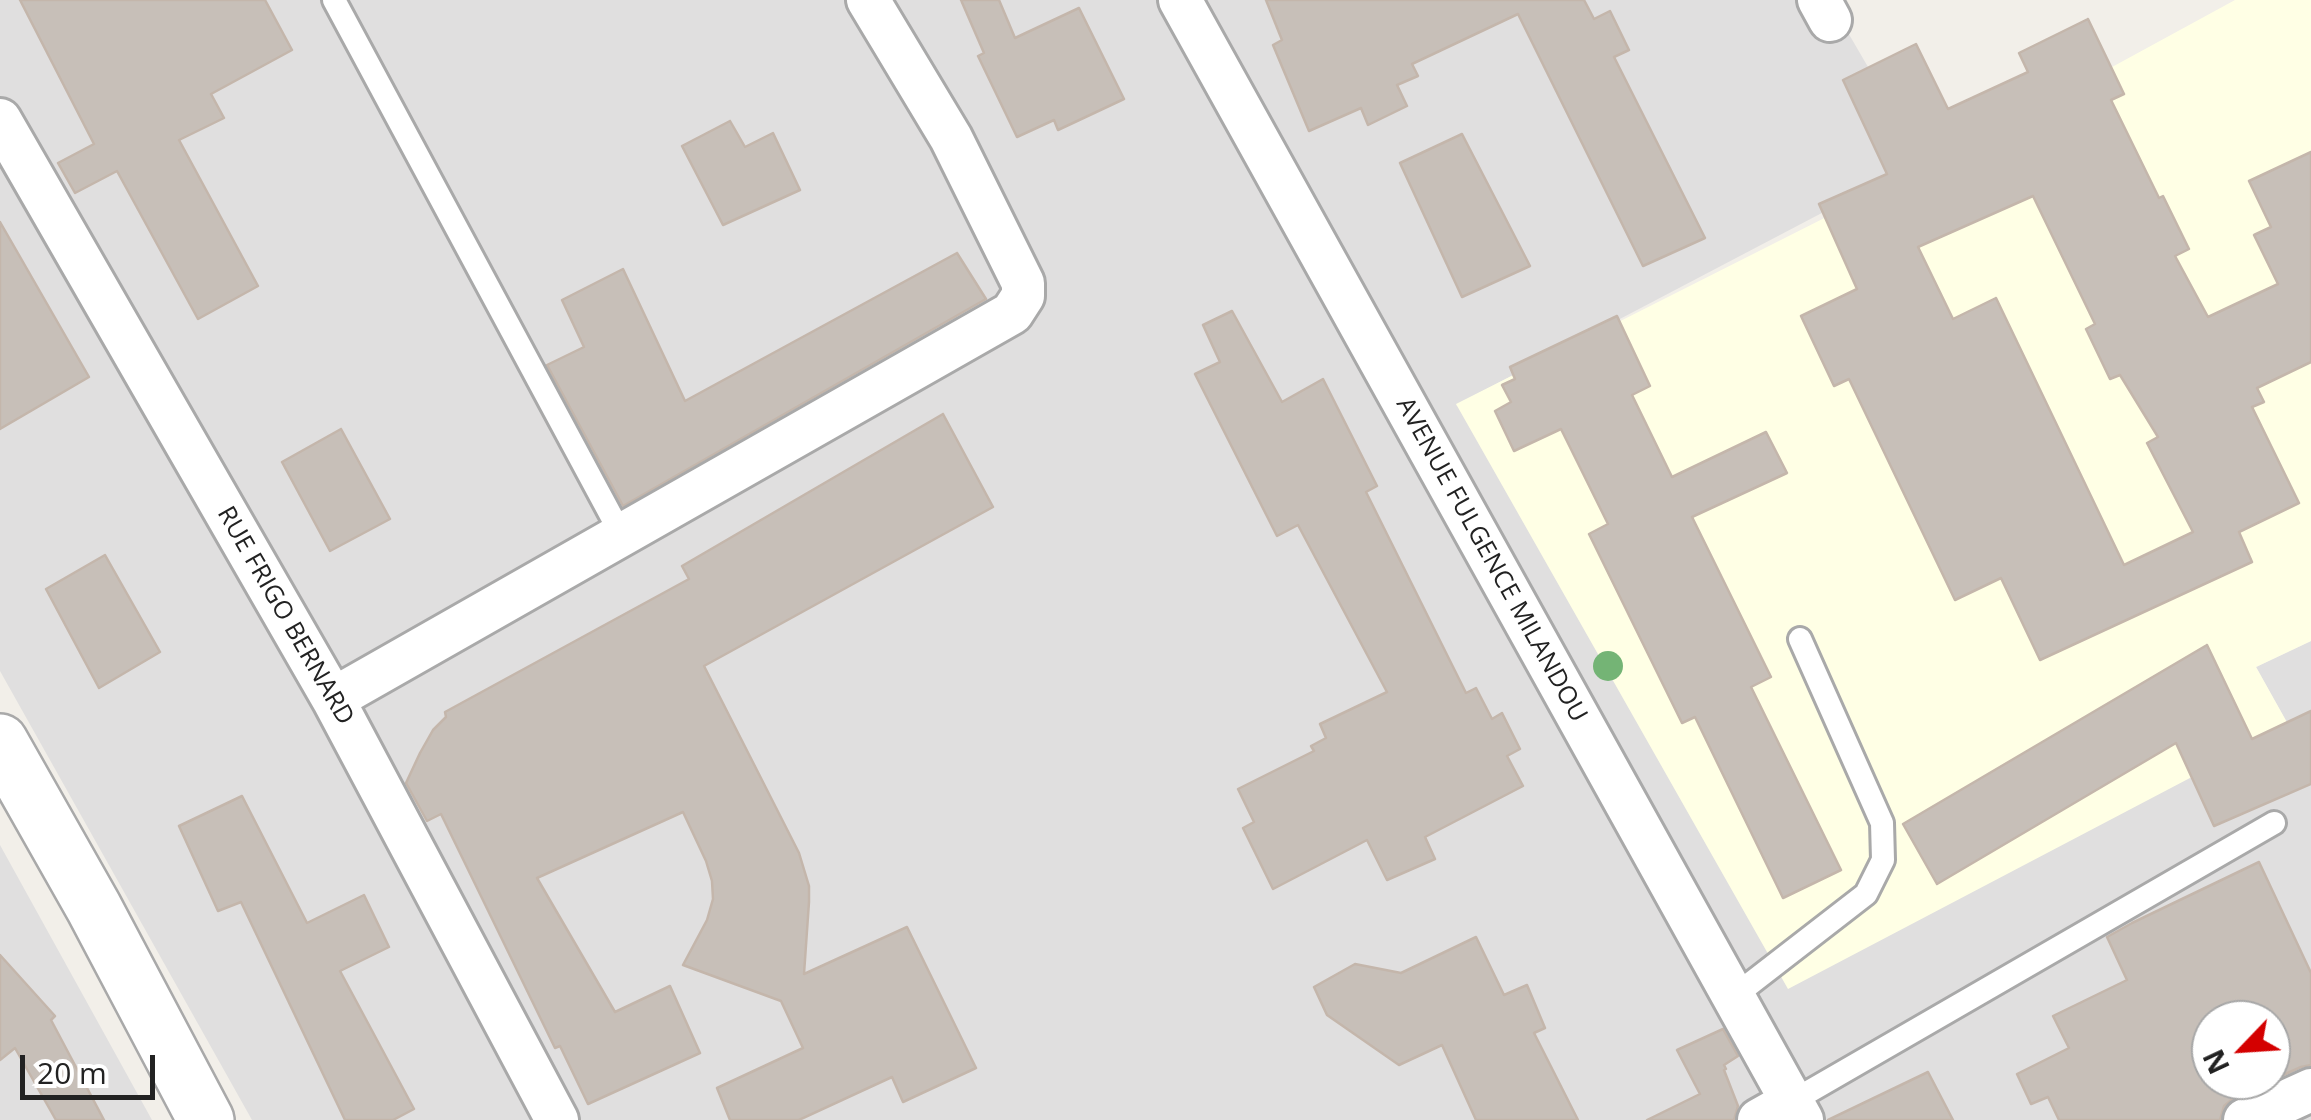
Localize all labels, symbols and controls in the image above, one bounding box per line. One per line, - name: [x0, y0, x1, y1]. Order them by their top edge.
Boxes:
- street label: AVENUE FULGENCE MILANDOU: [1389, 393, 1593, 727]
- street label: RUE FRIGO BERNARD: [210, 501, 360, 731]
- north arrow: [2191, 1000, 2291, 1100]
- scale bar: [25, 1035, 160, 1097]
- text: N: [2194, 1043, 2238, 1080]
- text: 20 m: [37, 1052, 107, 1093]

